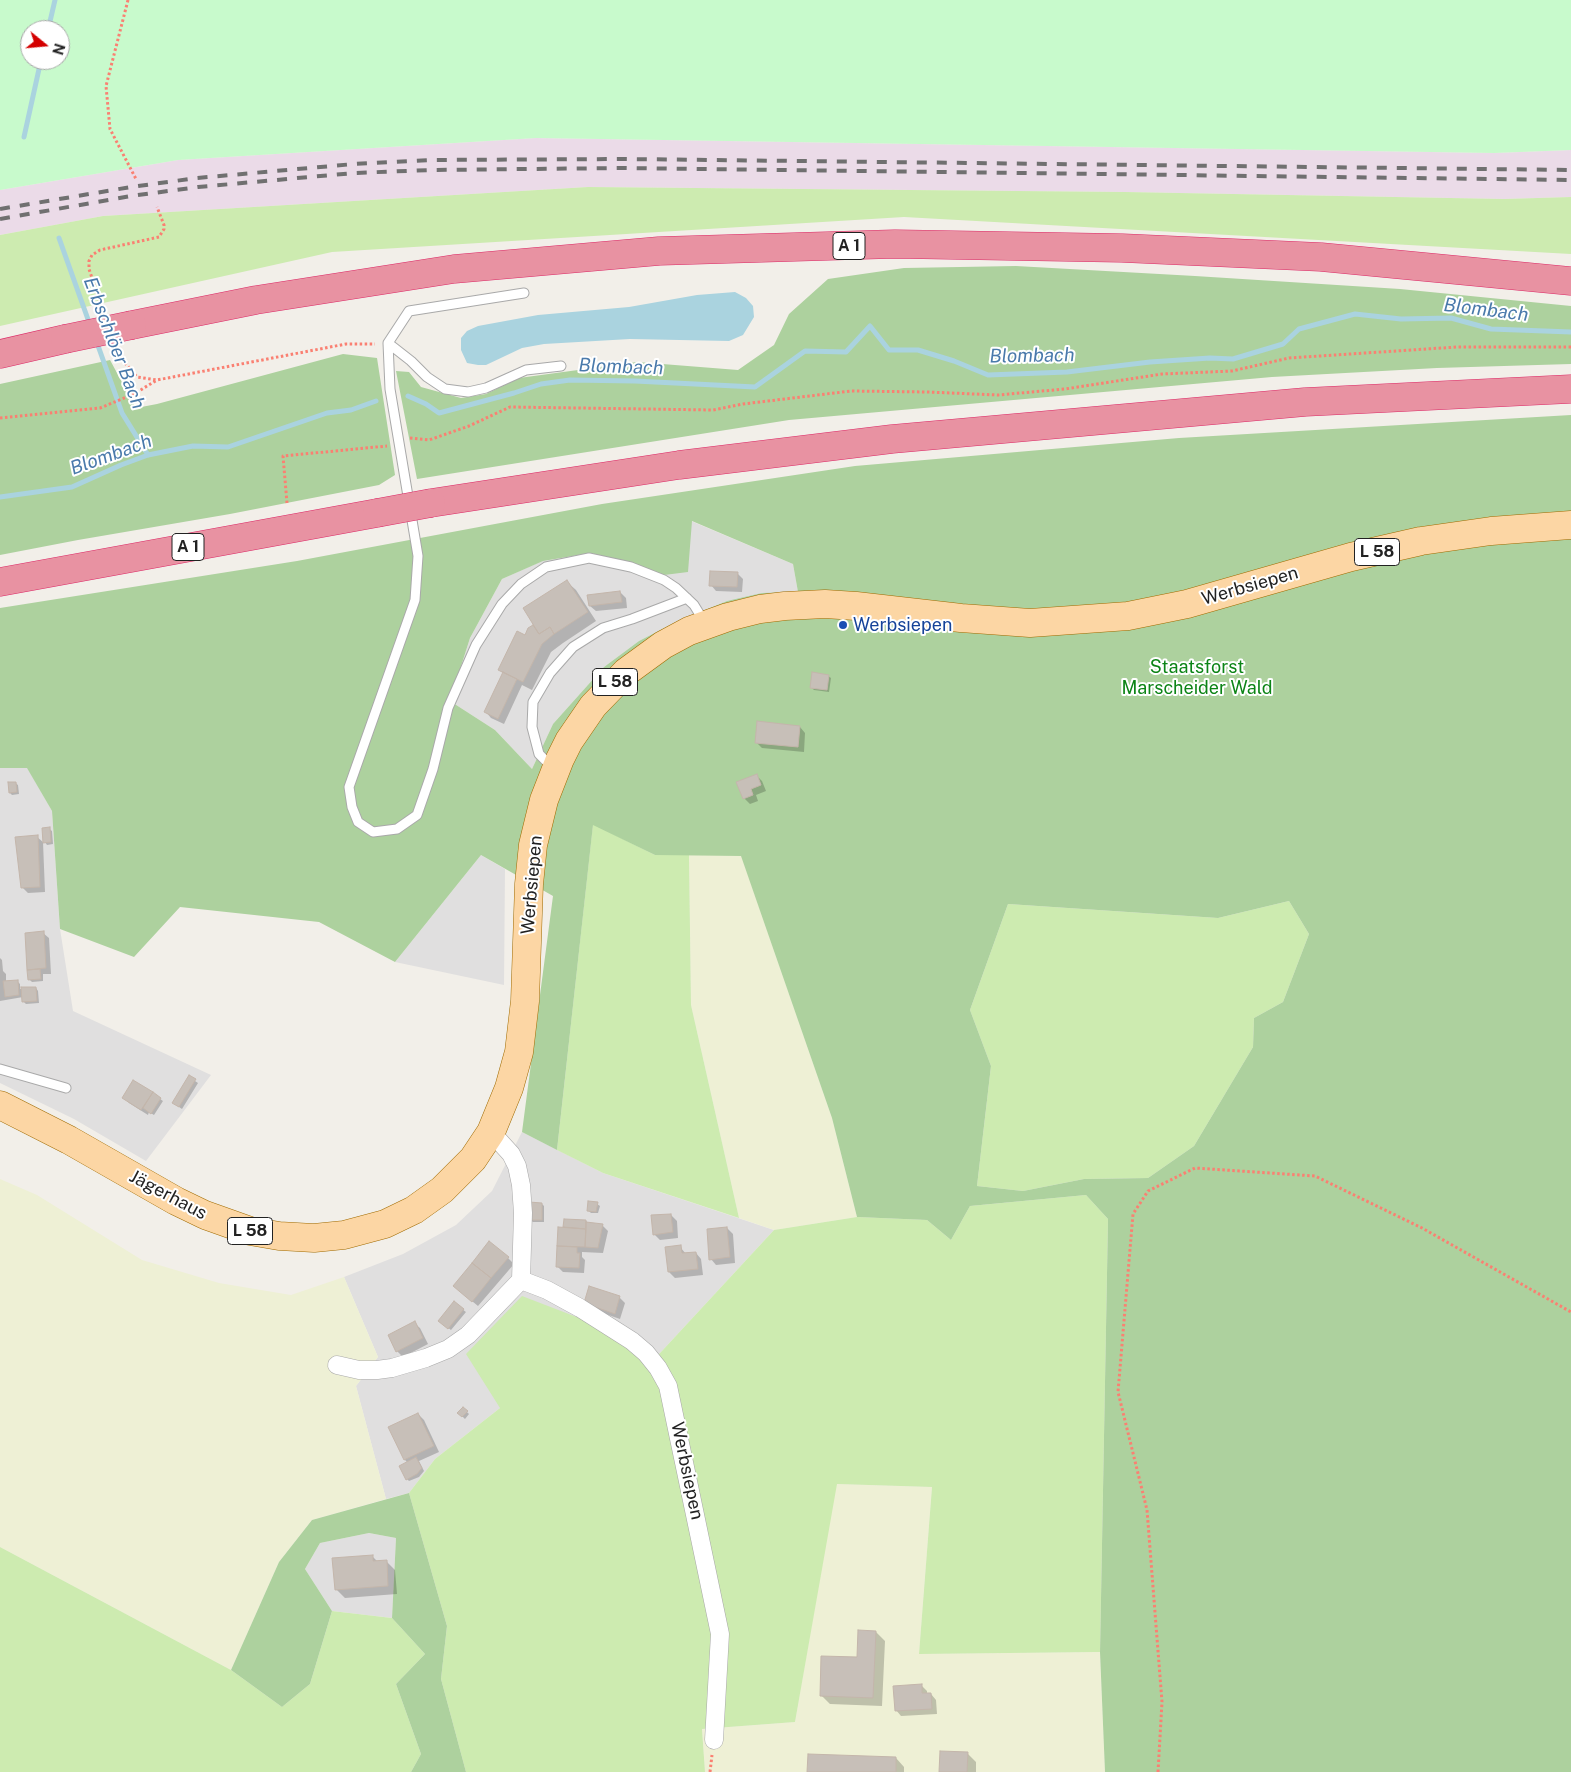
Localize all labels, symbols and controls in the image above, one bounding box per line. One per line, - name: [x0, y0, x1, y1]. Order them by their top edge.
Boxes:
- north arrow: [20, 20, 70, 70]
- text: N: [49, 42, 68, 57]
- road number: A 1: [833, 232, 865, 260]
- water label: Erbschlöer Bach: [78, 274, 150, 412]
- water label: Blombach: [1442, 294, 1530, 326]
- water label: Blombach: [989, 344, 1075, 368]
- water label: Blombach: [578, 354, 664, 380]
- water label: Blombach: [67, 430, 155, 480]
- road number: A 1: [172, 534, 204, 560]
- road number: L 58: [1354, 538, 1400, 566]
- street label: Werbsiepen: [1199, 562, 1301, 610]
- place label: Werbsiepen: [853, 614, 952, 636]
- marker: Werbsiepen: [837, 619, 849, 631]
- park label: Staatsforst Marscheider Wald: [1121, 656, 1273, 699]
- road number: L 58: [592, 669, 638, 696]
- street label: Werbsiepen: [517, 835, 547, 935]
- street label: Jägerhaus: [125, 1166, 211, 1224]
- road number: L 58: [228, 1218, 272, 1244]
- street label: Werbsiepen: [666, 1420, 708, 1522]

